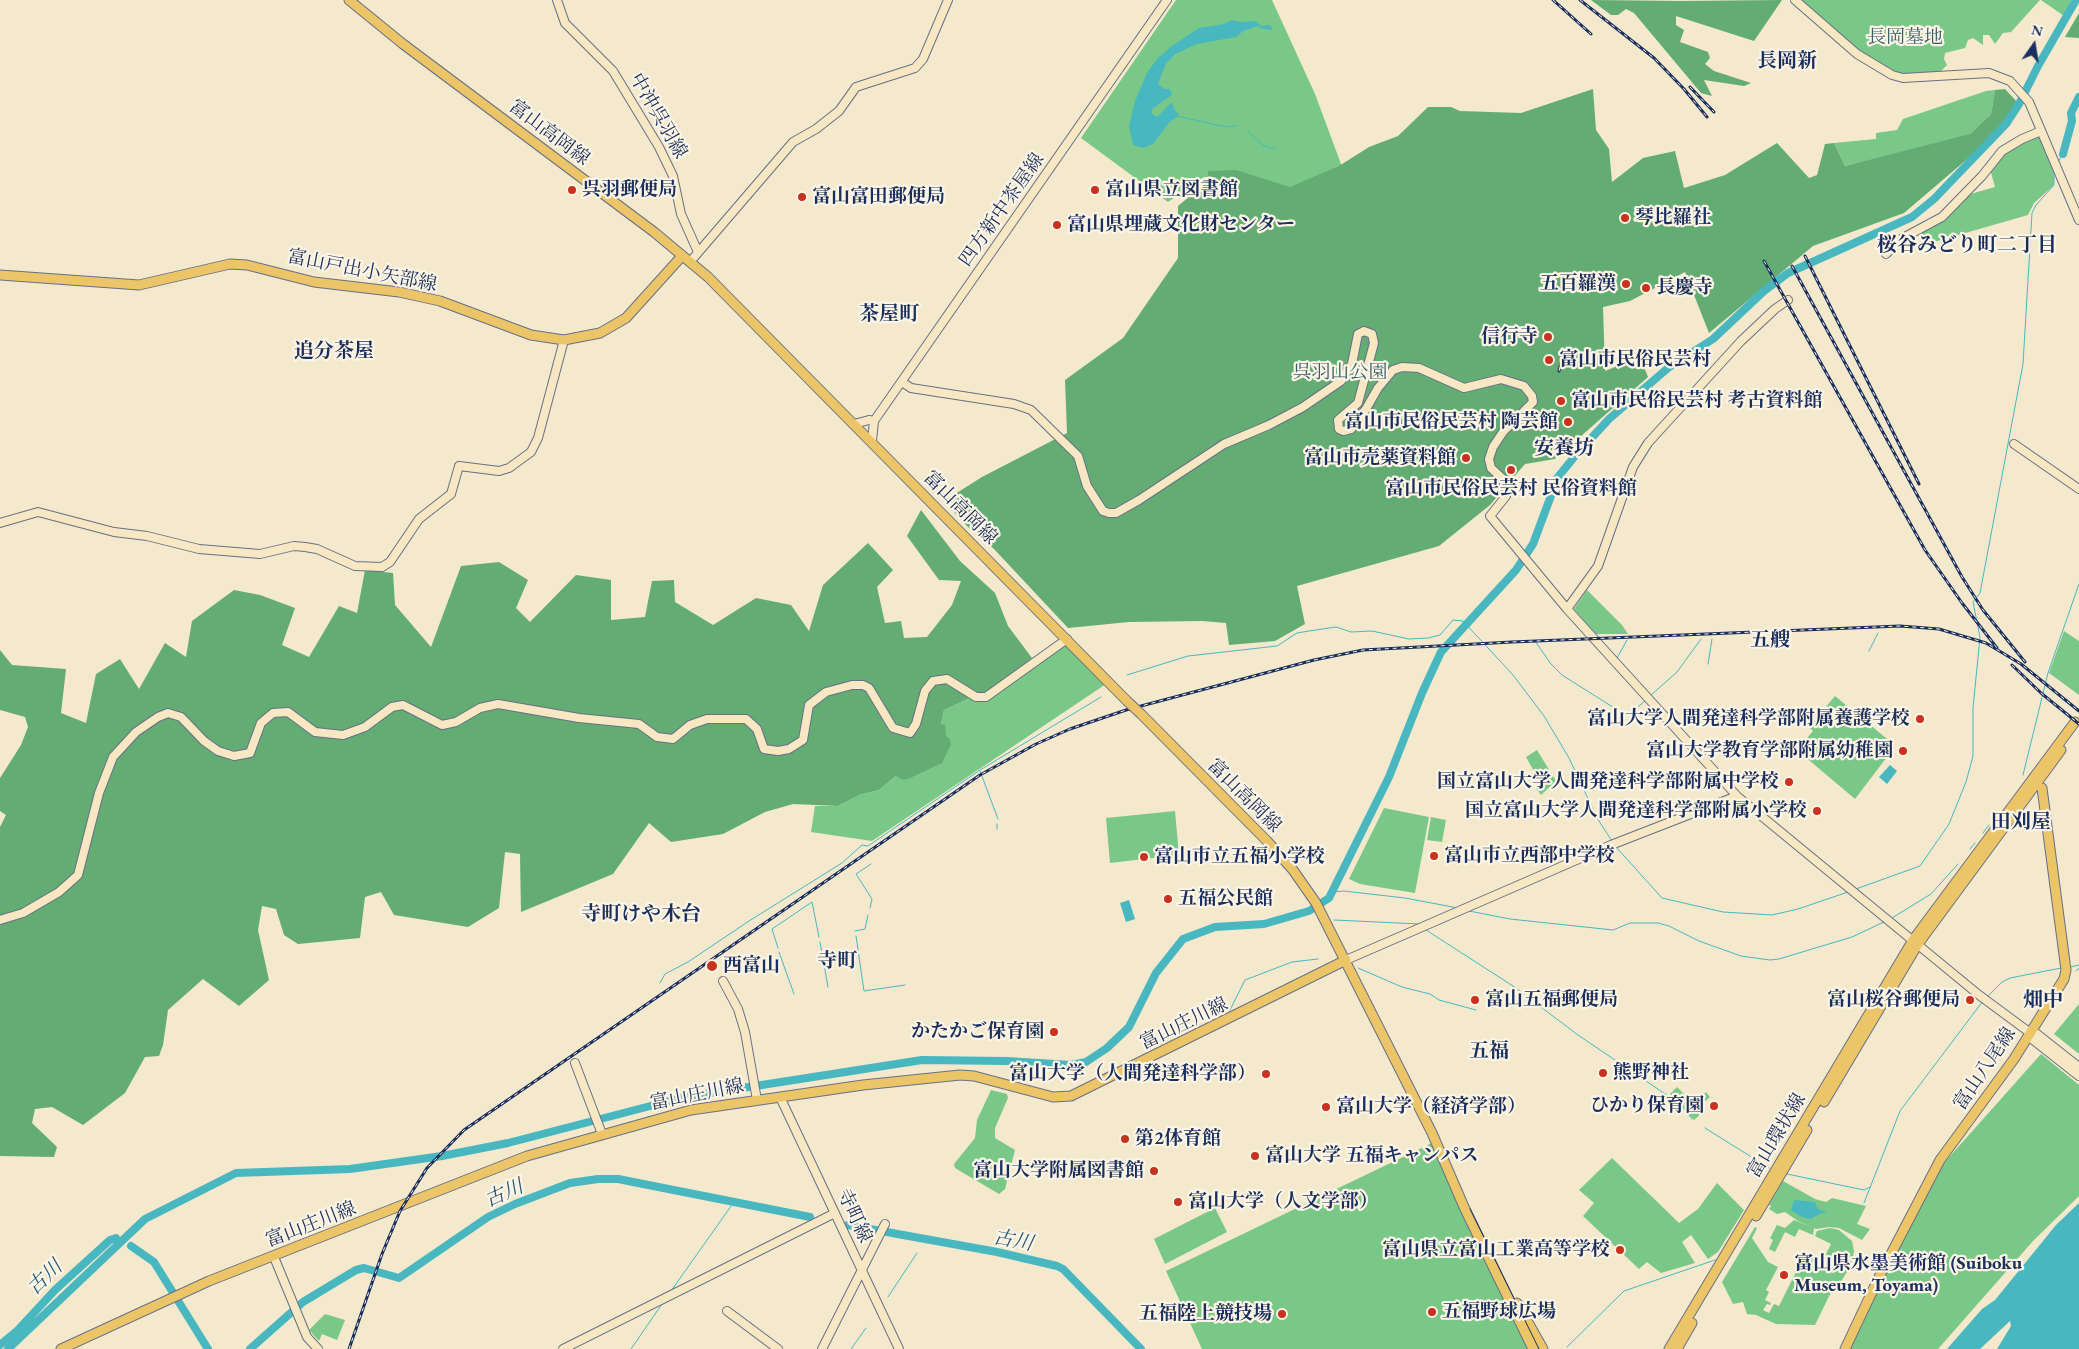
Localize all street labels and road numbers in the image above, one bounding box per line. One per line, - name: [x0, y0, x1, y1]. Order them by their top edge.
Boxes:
- street label: 中沖呉羽線: [624, 69, 692, 163]
- street label: 富山高岡線: [504, 95, 594, 171]
- street label: 四方新中茶屋線: [955, 149, 1049, 271]
- street label: 富山戸出小矢部線: [285, 245, 439, 297]
- street label: 富山高岡線: [918, 466, 1002, 550]
- street label: 富山高岡線: [1202, 754, 1286, 838]
- street label: 富山庄川線: [1136, 993, 1232, 1055]
- street label: 富山八尾線: [1949, 1023, 2021, 1115]
- street label: 富山庄川線: [648, 1075, 746, 1115]
- street label: 富山環状線: [1743, 1089, 1811, 1183]
- street label: 寺町線: [832, 1185, 876, 1247]
- street label: 富山庄川線: [263, 1197, 359, 1253]

